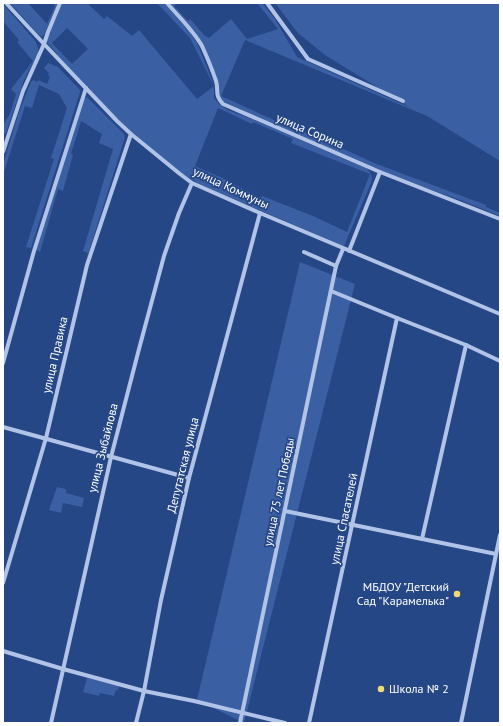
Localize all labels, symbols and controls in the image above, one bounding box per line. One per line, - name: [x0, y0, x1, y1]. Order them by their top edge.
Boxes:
- street label: улица Сорина: [274, 110, 346, 152]
- street label: улица Коммуны: [191, 163, 272, 212]
- street label: улица Правика: [38, 315, 71, 395]
- street label: улица Зыбайлова: [84, 402, 121, 494]
- street label: Депутатская улица: [163, 416, 202, 514]
- street label: улица 75 лет Победы: [260, 436, 297, 548]
- street label: улица Спасателей: [326, 472, 361, 566]
- place label: МБДОУ "Детский Сад "Карамелька": [357, 579, 449, 608]
- marker: МБДОУ "Детский Сад "Карамелька": [452, 589, 462, 599]
- place label: Школа № 2: [389, 681, 449, 696]
- marker: Школа № 2: [376, 684, 386, 694]

